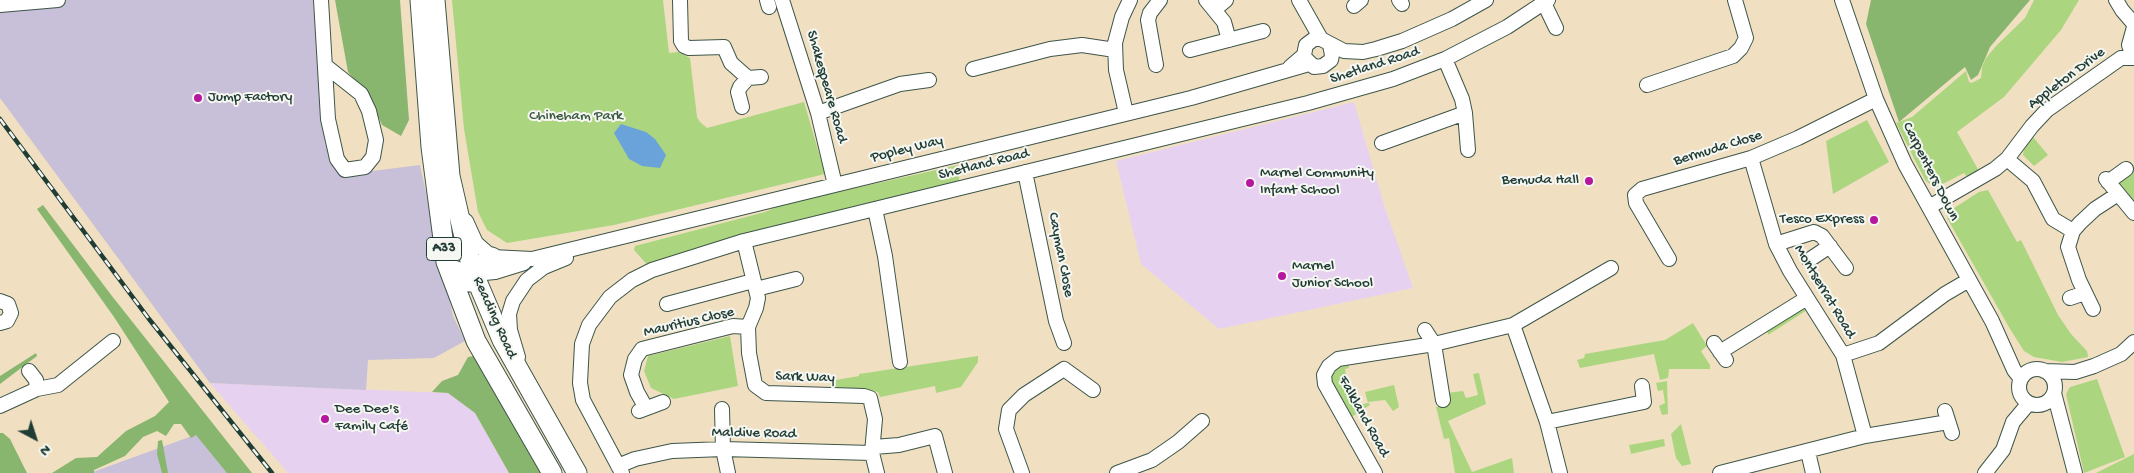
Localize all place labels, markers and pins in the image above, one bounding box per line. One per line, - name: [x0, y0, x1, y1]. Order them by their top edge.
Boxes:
- place label: Jump Factory: [208, 89, 292, 107]
- marker: Jump Factory: [192, 92, 204, 104]
- place label: Marnel Community Infant School: [1260, 165, 1374, 200]
- place label: Bemuda Hall: [1502, 172, 1579, 190]
- marker: Bemuda Hall: [1583, 175, 1595, 187]
- marker: Marnel Community Infant School: [1244, 177, 1256, 189]
- place label: Tesco Express: [1780, 211, 1864, 229]
- marker: Tesco Express: [1868, 214, 1880, 226]
- place label: Marnel Junior School: [1292, 258, 1373, 293]
- marker: Marnel Junior School: [1276, 270, 1288, 282]
- place label: Dee Dee's Family Café: [335, 401, 408, 436]
- marker: Dee Dee's Family Café: [319, 413, 331, 425]

